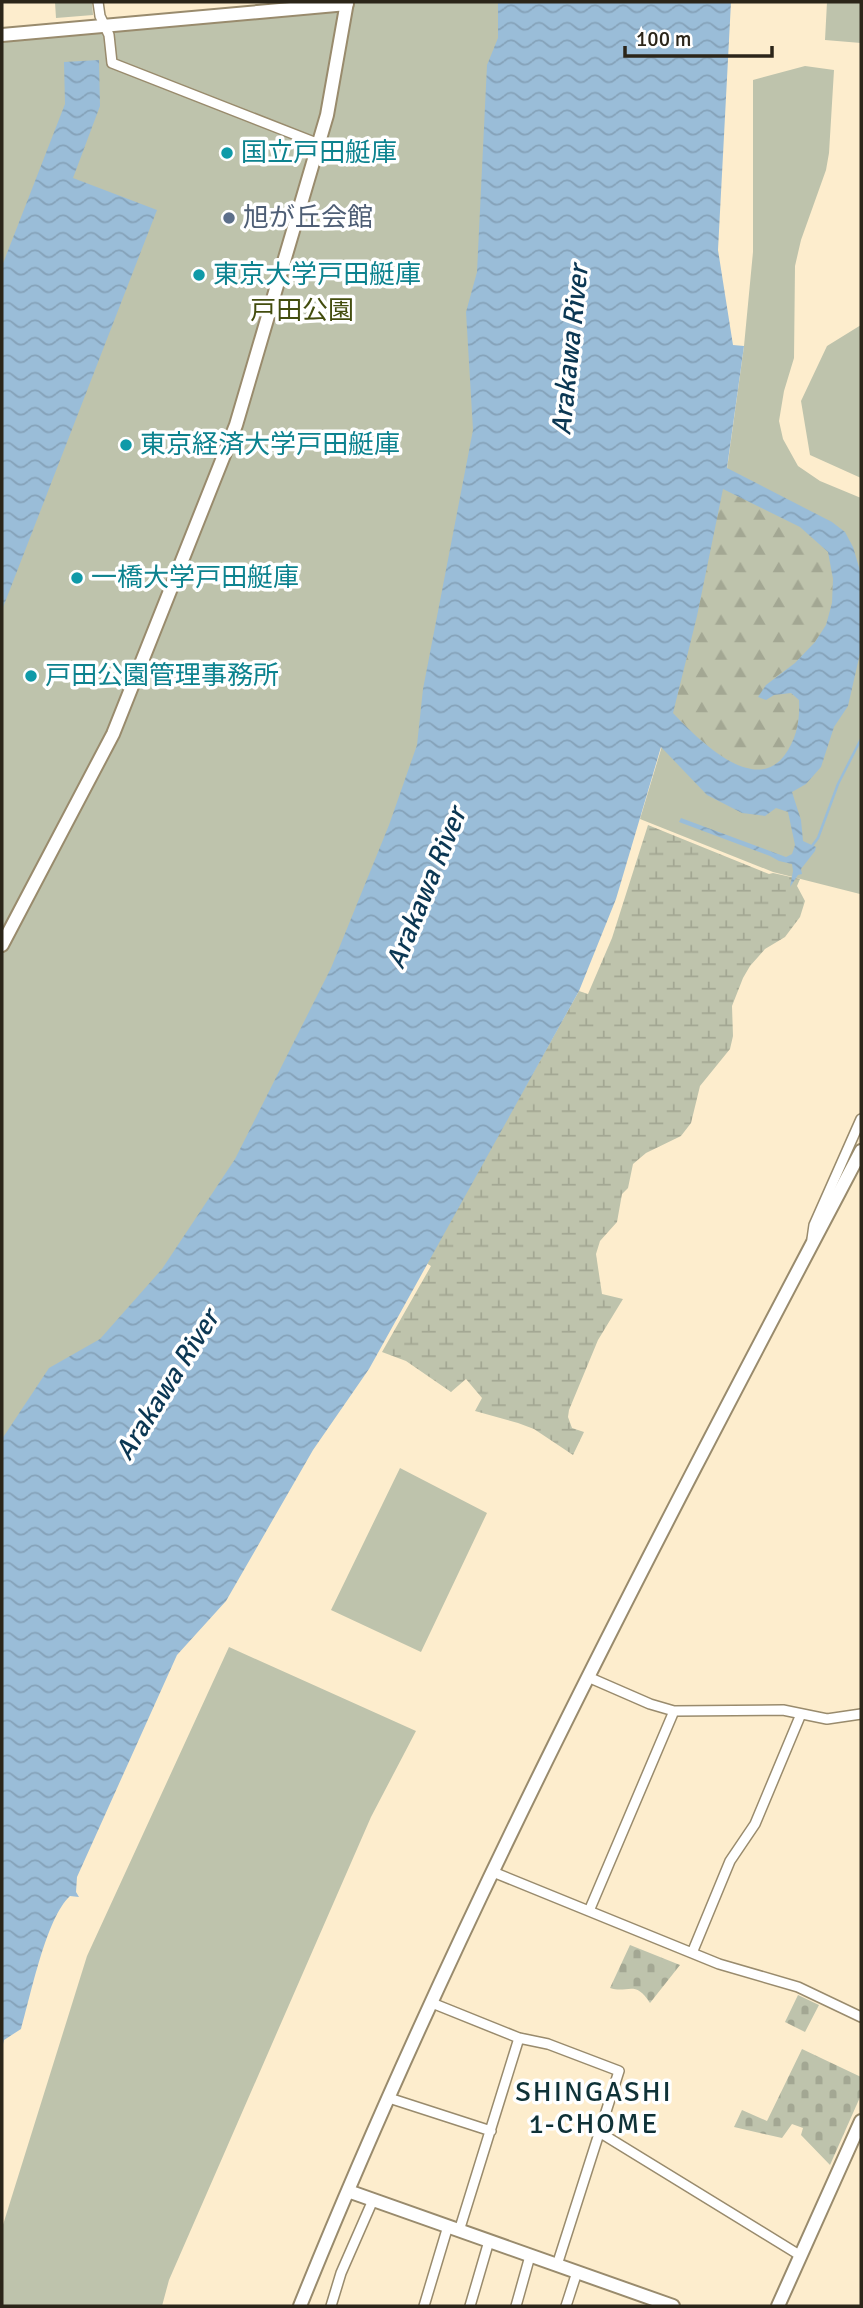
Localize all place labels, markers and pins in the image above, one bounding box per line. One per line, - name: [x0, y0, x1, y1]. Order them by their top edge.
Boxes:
- place label: 国立戸田艇庫: [241, 137, 397, 169]
- marker: 国立戸田艇庫: [219, 145, 235, 161]
- place label: 旭が丘会館: [243, 202, 373, 234]
- marker: 旭が丘会館: [221, 210, 237, 226]
- place label: 東京大学戸田艇庫: [213, 259, 421, 291]
- marker: 東京大学戸田艇庫: [191, 267, 207, 283]
- place label: 東京経済大学戸田艇庫: [140, 429, 400, 461]
- marker: 東京経済大学戸田艇庫: [118, 437, 134, 453]
- place label: 一橋大学戸田艇庫: [91, 562, 299, 594]
- marker: 一橋大学戸田艇庫: [69, 570, 85, 586]
- place label: 戸田公園管理事務所: [45, 660, 279, 692]
- marker: 戸田公園管理事務所: [23, 668, 39, 684]

